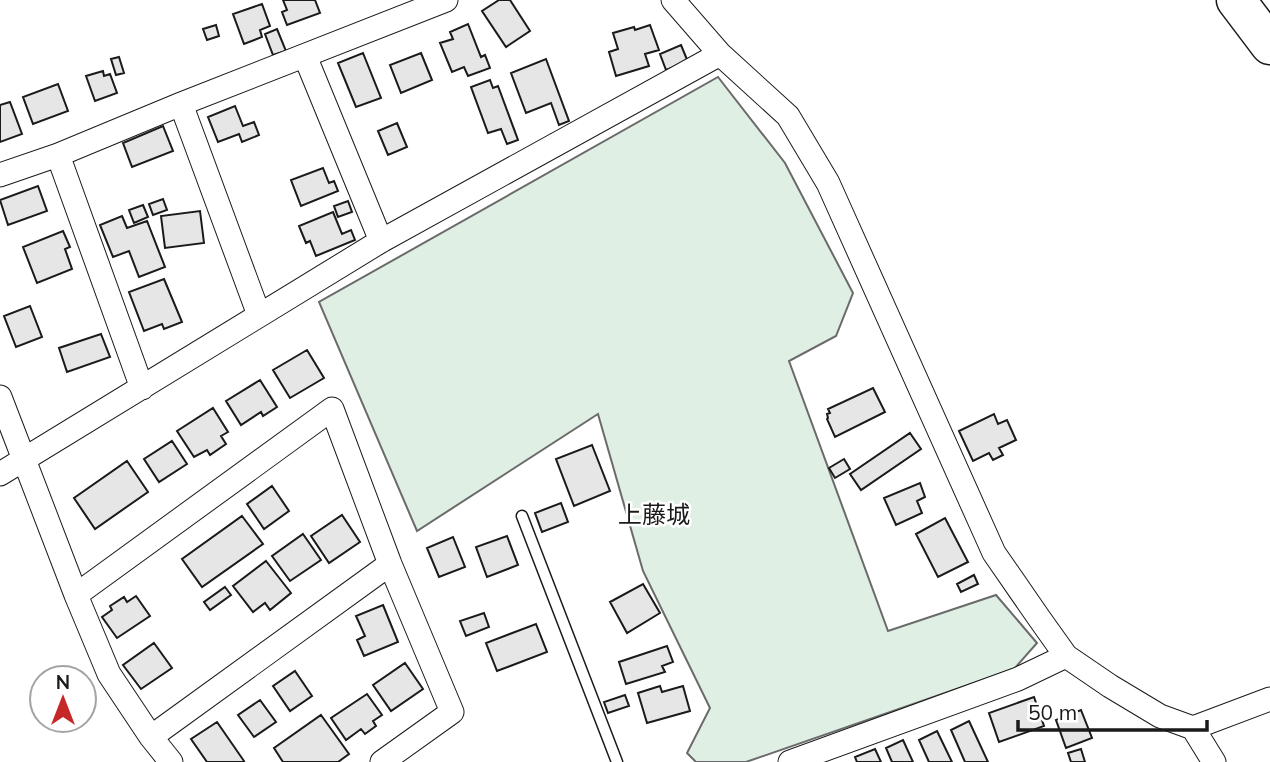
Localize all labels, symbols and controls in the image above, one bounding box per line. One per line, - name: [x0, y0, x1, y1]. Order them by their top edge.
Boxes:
- district label: 上藤城: [618, 499, 690, 529]
- north arrow: [28, 664, 98, 734]
- text: N: [56, 670, 70, 694]
- scale bar: [1018, 688, 1207, 732]
- text: 50 m: [1028, 699, 1077, 725]

